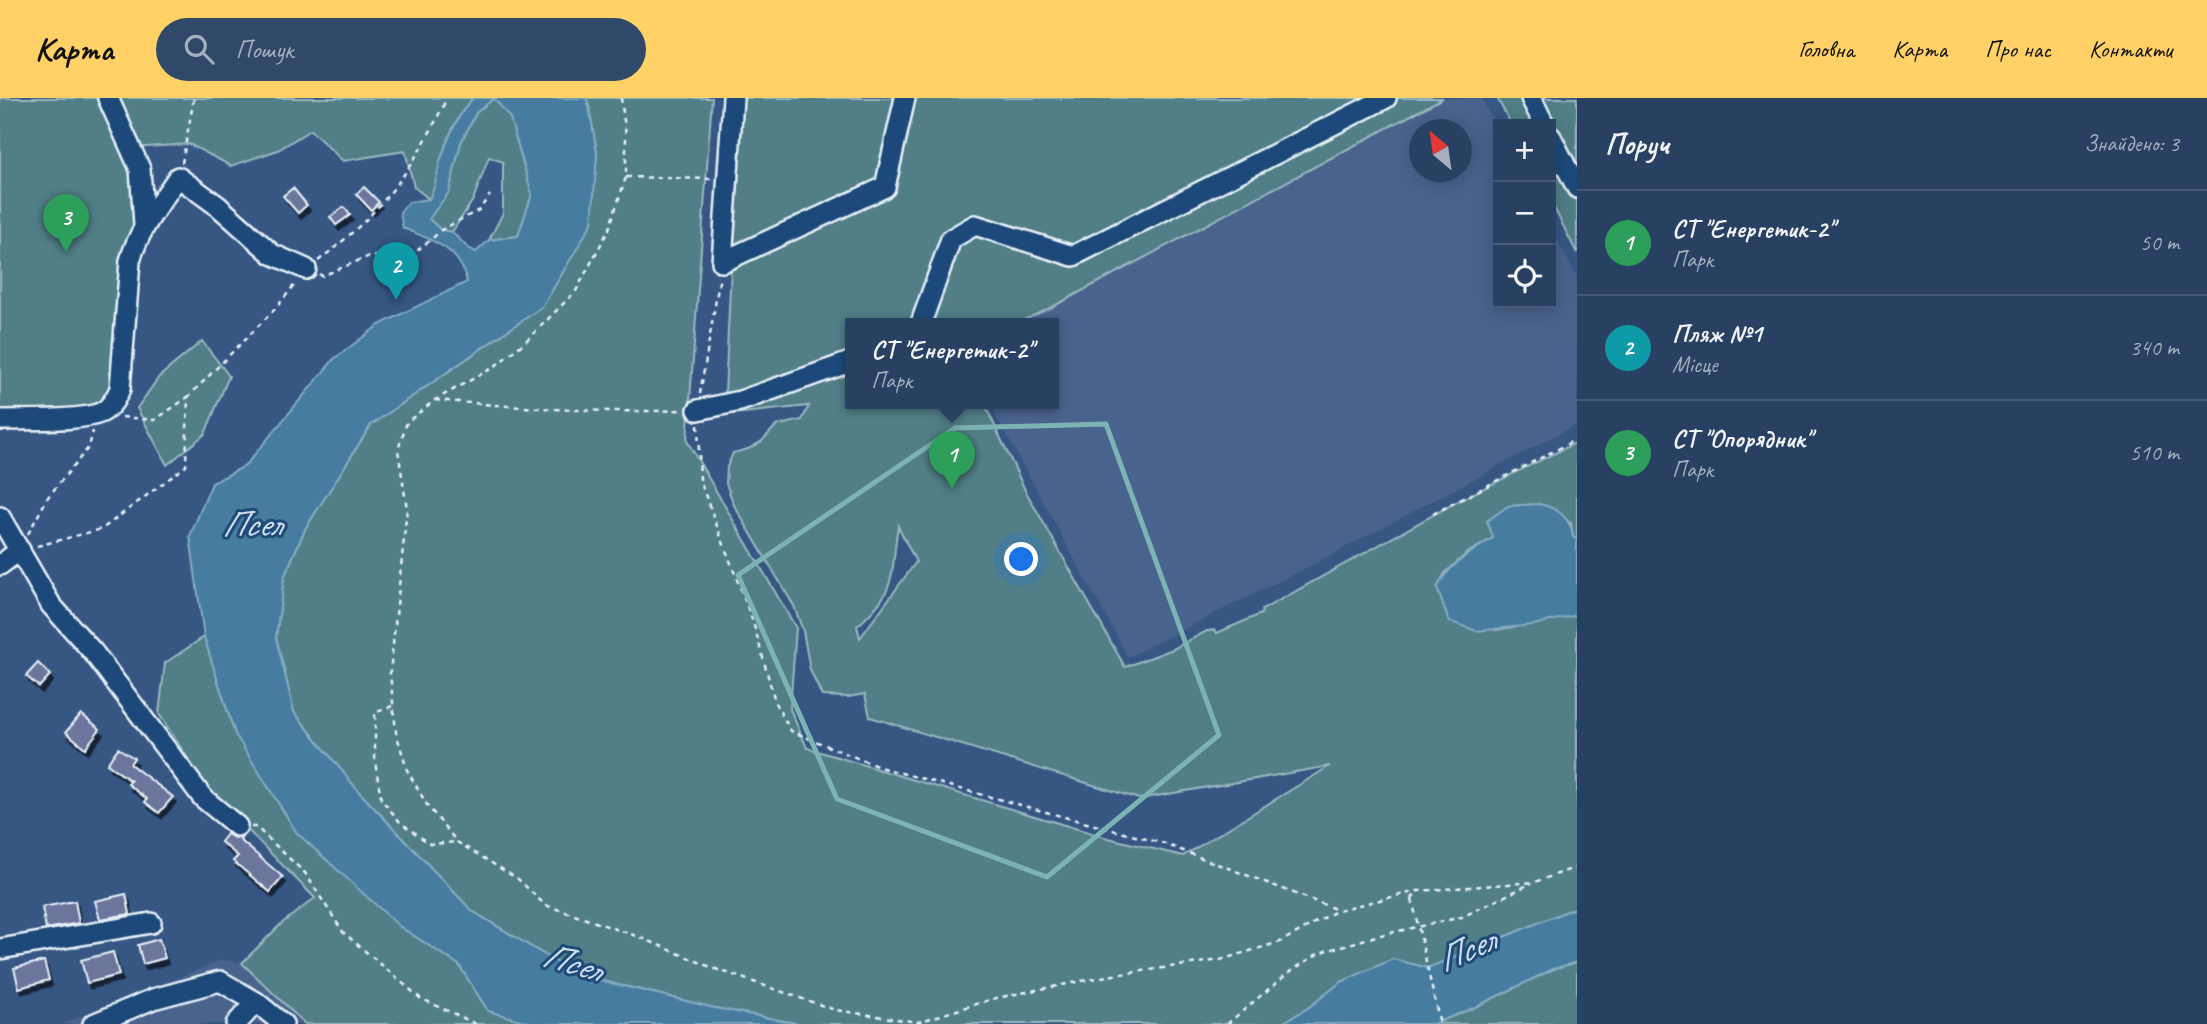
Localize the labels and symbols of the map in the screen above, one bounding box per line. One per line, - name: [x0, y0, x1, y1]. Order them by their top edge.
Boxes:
- north arrow: [1409, 119, 1472, 182]
- pin: 3: [43, 194, 89, 252]
- pin: 2: [373, 242, 419, 300]
- pin: 1: [929, 431, 975, 489]
- water label: Псел: [222, 500, 285, 547]
- your location: [1004, 542, 1038, 576]
- water label: Псел: [1429, 914, 1506, 983]
- water label: Псел: [537, 930, 611, 994]

